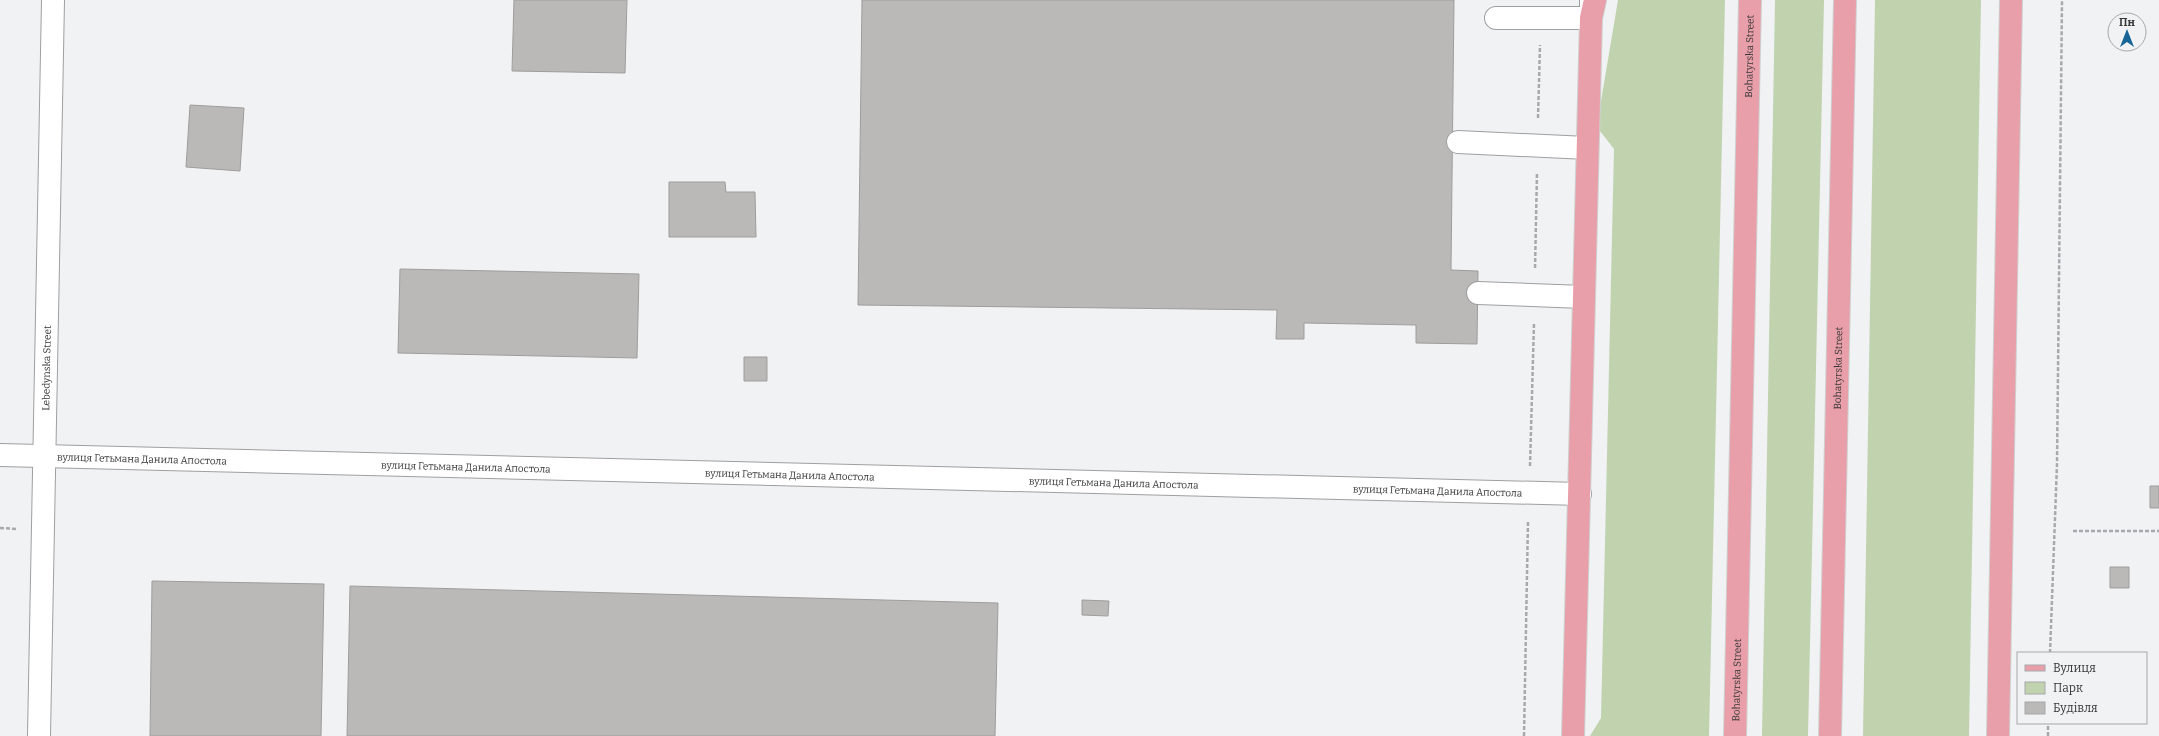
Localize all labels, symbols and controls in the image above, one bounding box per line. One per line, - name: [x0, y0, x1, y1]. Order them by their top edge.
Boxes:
- north arrow: [2107, 12, 2147, 52]
- street label: Bohatyrska Street: [1743, 14, 1757, 98]
- text: Пн: [2119, 16, 2136, 29]
- street label: Lebedynska Street: [40, 325, 54, 411]
- street label: Bohatyrska Street: [1832, 326, 1845, 410]
- street label: вулиця Гетьмана Данила Апостола: [57, 451, 227, 468]
- street label: вулиця Гетьмана Данила Апостола: [381, 459, 551, 476]
- street label: вулиця Гетьмана Данила Апостола: [705, 467, 875, 484]
- street label: вулиця Гетьмана Данила Апостола: [1029, 475, 1199, 492]
- street label: вулиця Гетьмана Данила Апостола: [1353, 483, 1523, 500]
- street label: Bohatyrska Street: [1730, 638, 1744, 722]
- legend: [2017, 652, 2147, 724]
- text: Вулиця: [2053, 661, 2096, 675]
- text: Парк: [2053, 681, 2083, 695]
- text: Будівля: [2053, 701, 2098, 715]

